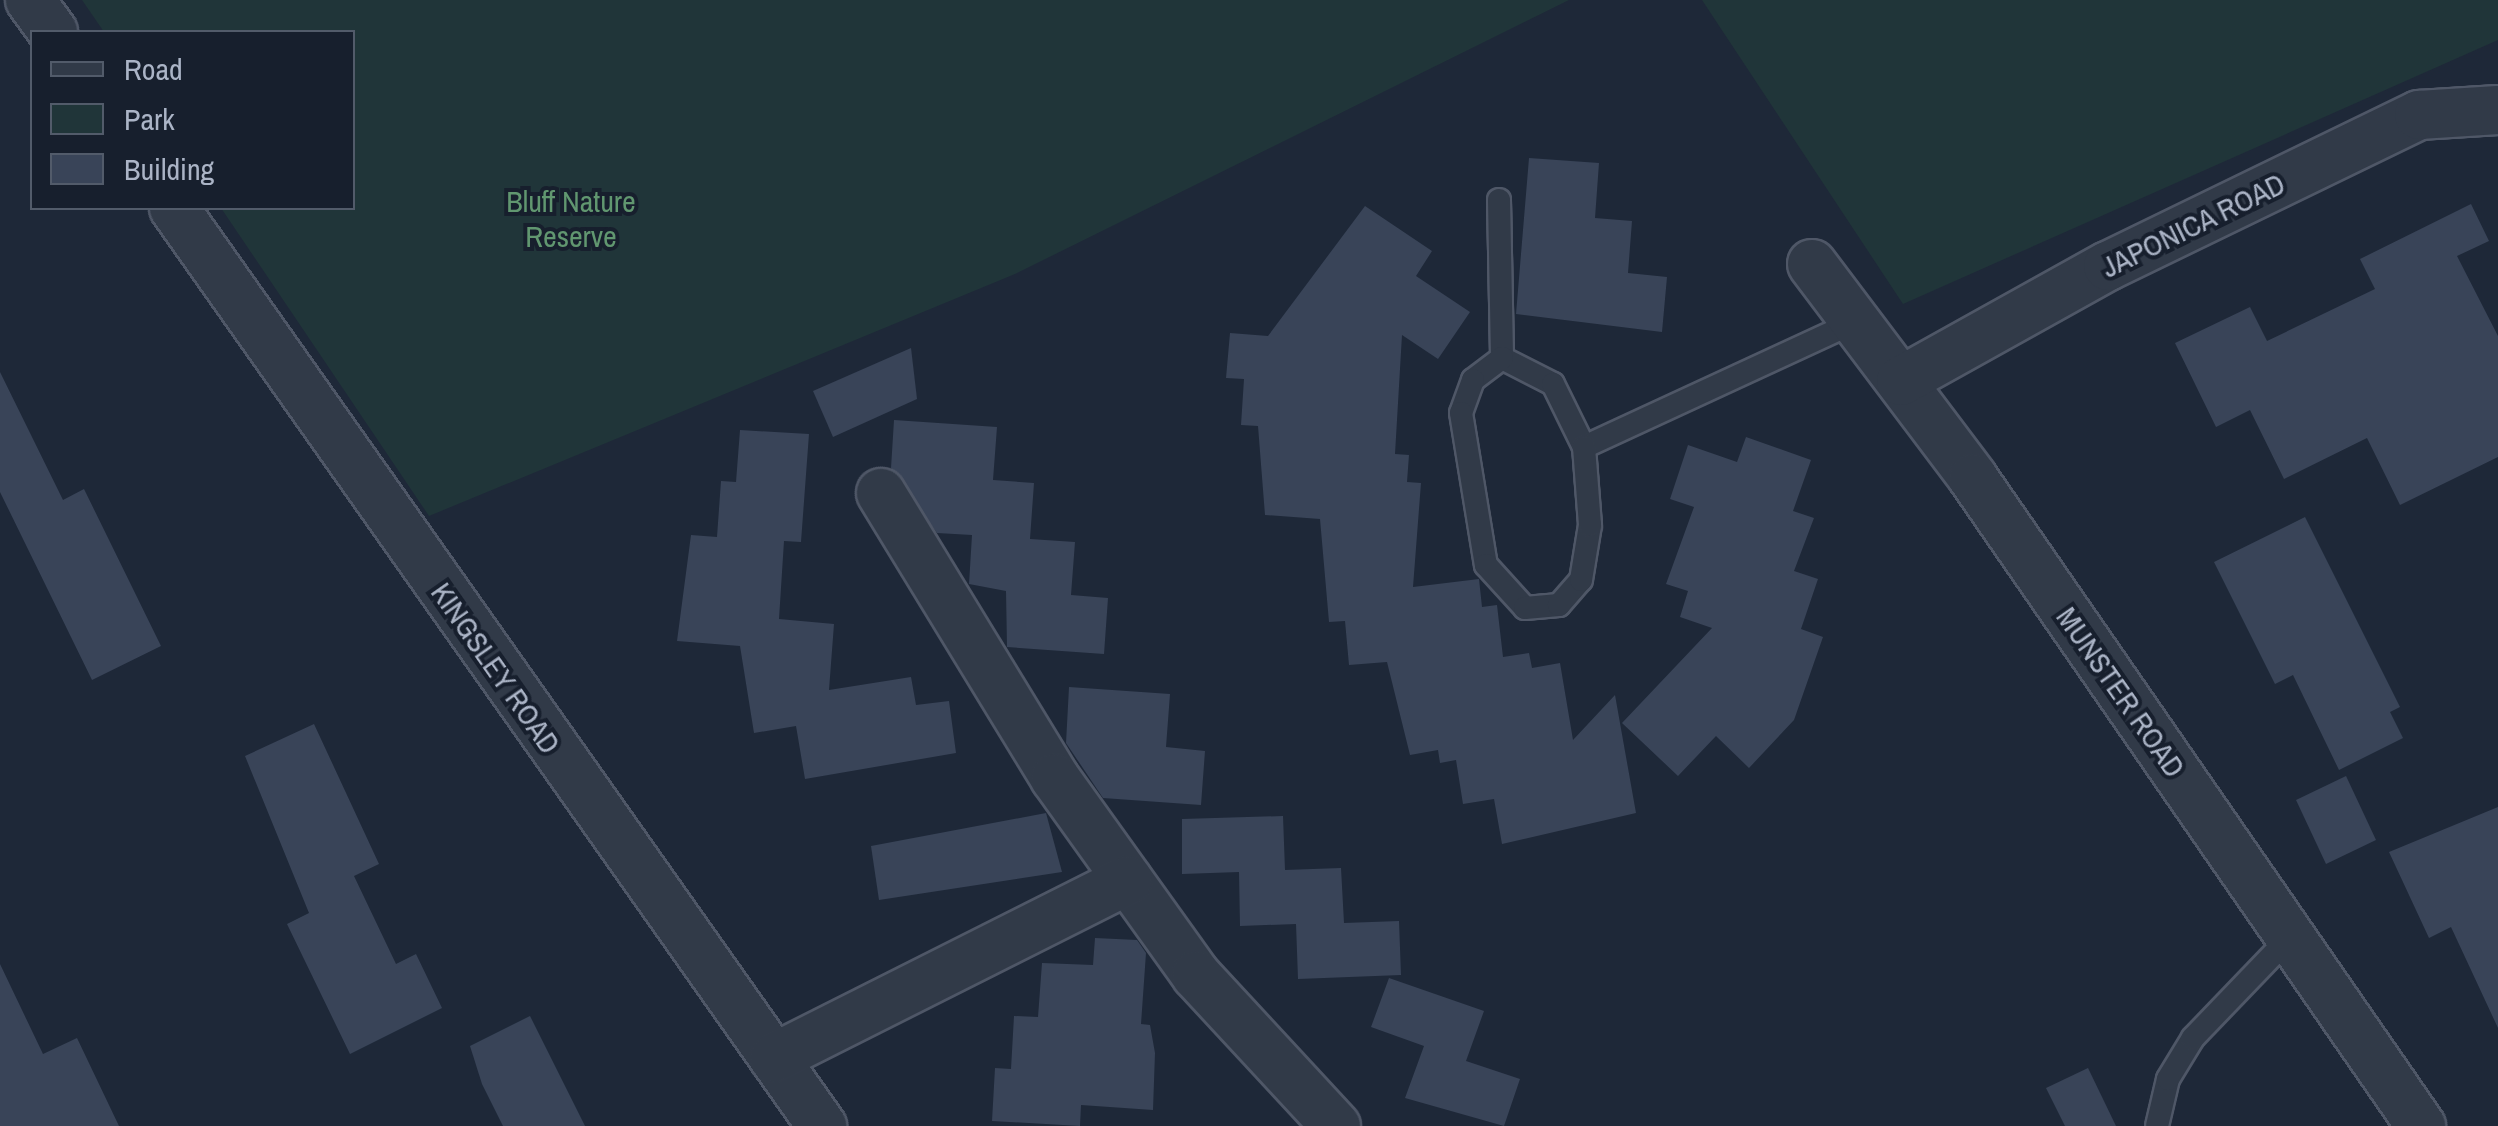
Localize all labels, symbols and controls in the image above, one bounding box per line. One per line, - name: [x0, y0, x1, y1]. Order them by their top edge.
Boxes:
- legend: [30, 30, 355, 210]
- text: Road: [124, 49, 183, 89]
- text: Park: [124, 99, 175, 139]
- text: Building: [124, 149, 214, 189]
- street label: JAPONICA ROAD: [2095, 165, 2291, 285]
- park label: Bluff Nature Reserve: [506, 183, 636, 254]
- street label: KINGSLEY ROAD: [424, 575, 568, 761]
- street label: MUNSTER ROAD: [2049, 600, 2193, 784]

